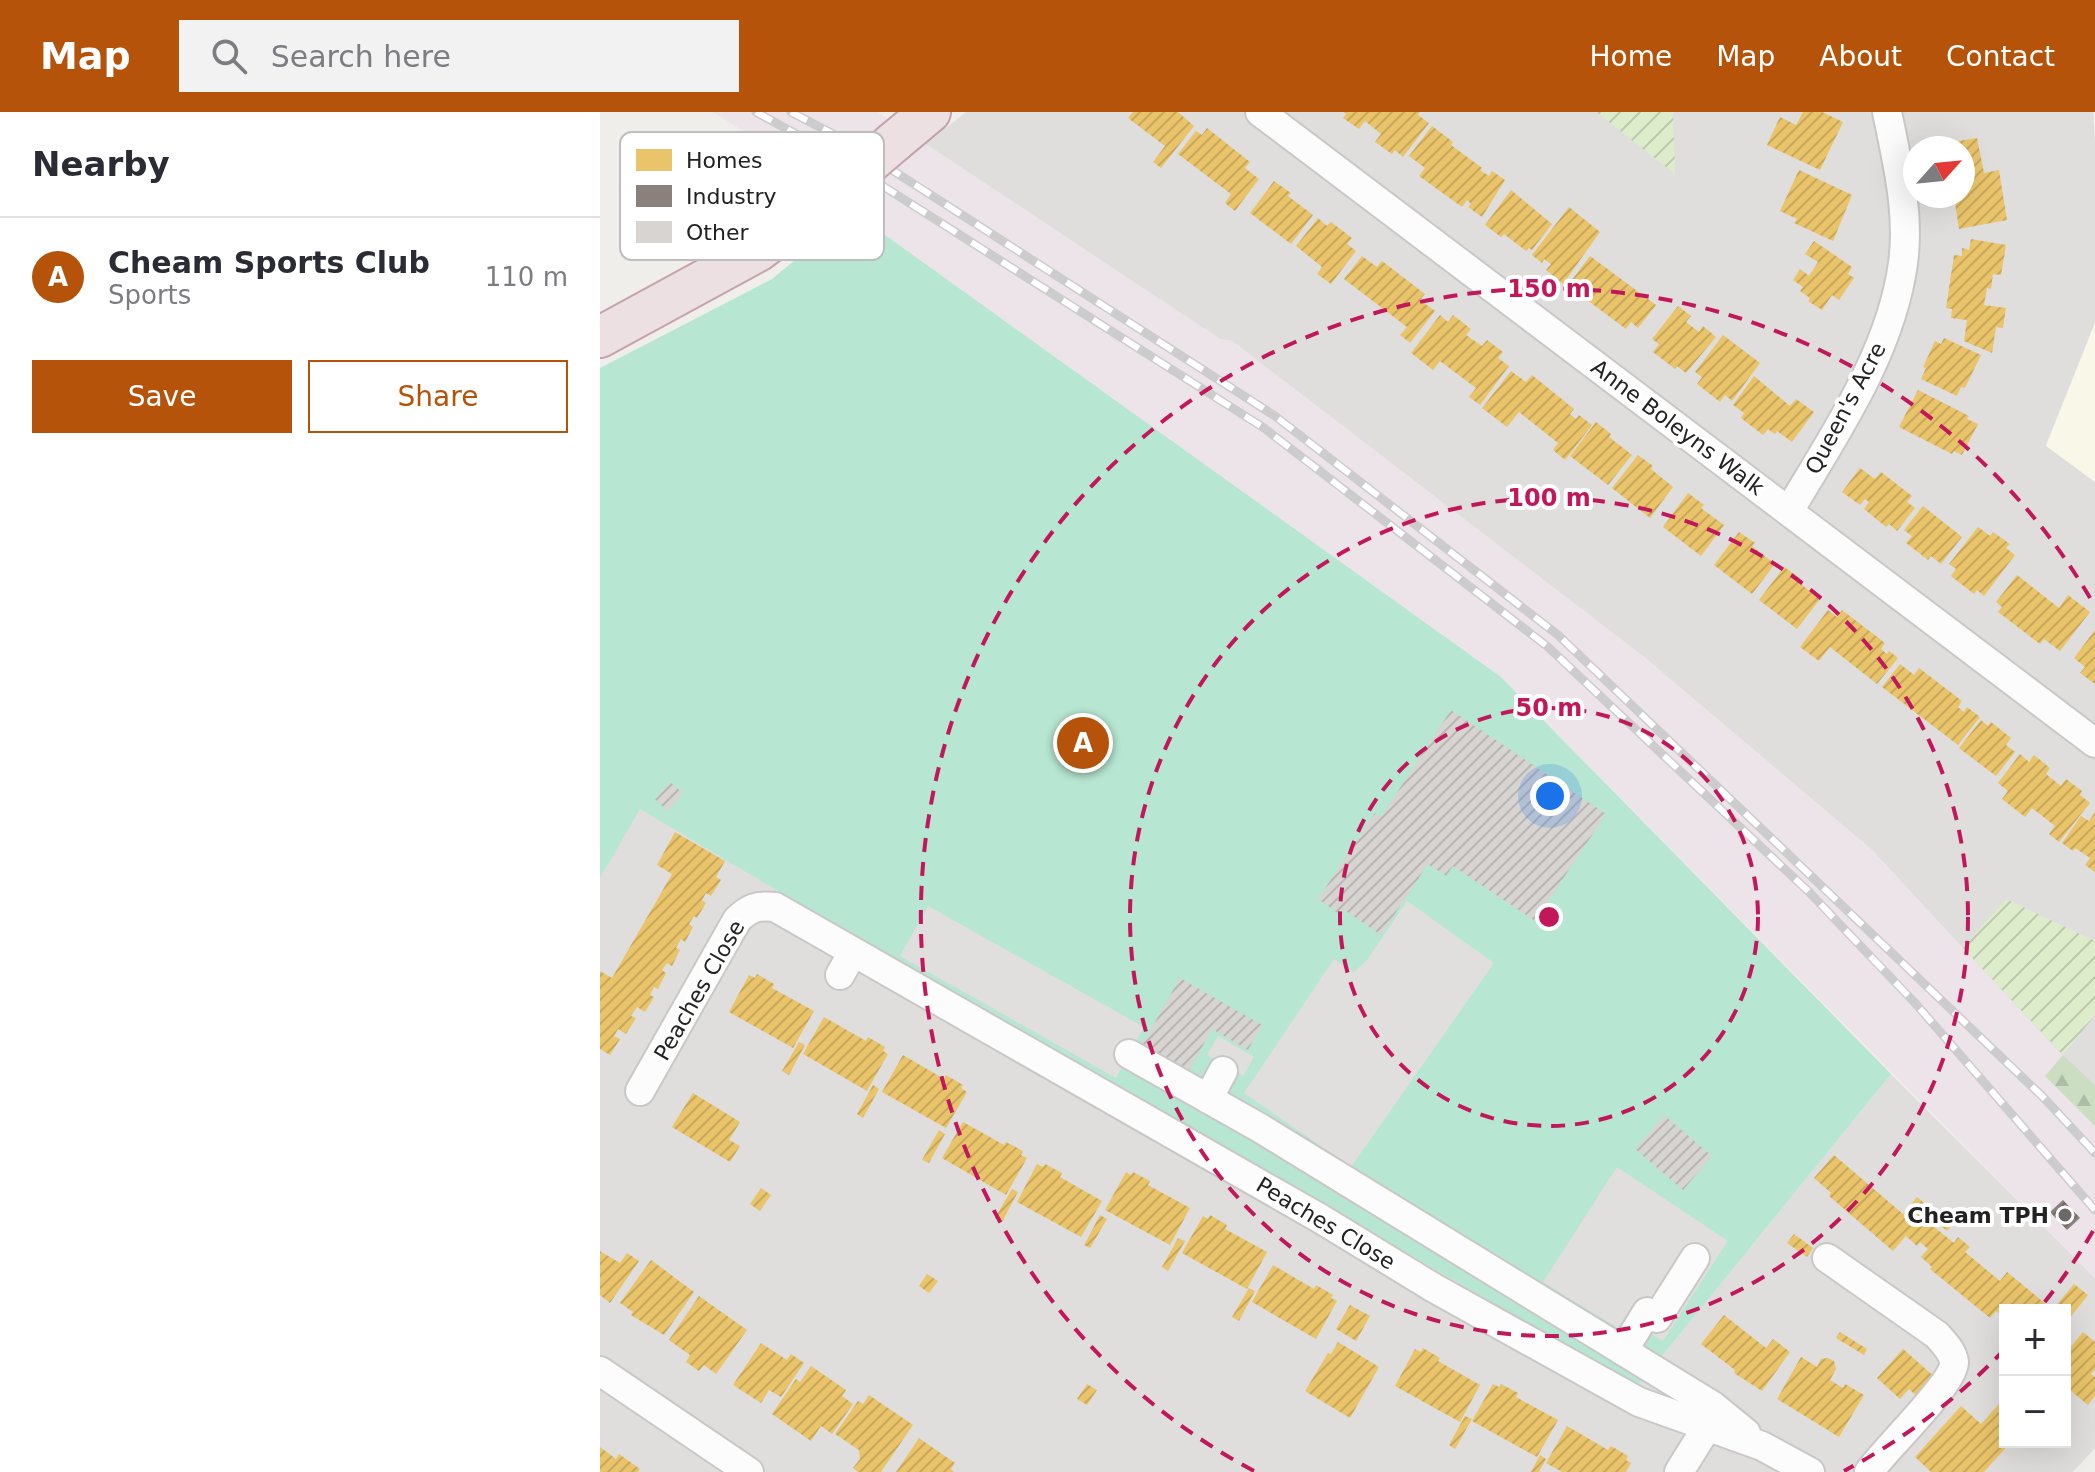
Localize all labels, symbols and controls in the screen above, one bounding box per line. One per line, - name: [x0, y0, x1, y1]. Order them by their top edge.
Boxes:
- search box: [179, 20, 739, 92]
- text: Map: [40, 34, 131, 78]
- icon: search: [207, 34, 251, 78]
- text: Search here: [271, 39, 451, 74]
- text: Home: [1589, 40, 1672, 73]
- text: Map: [1716, 40, 1775, 73]
- text: About: [1819, 40, 1902, 73]
- text: Contact: [1946, 40, 2055, 73]
- legend: [620, 132, 884, 260]
- north arrow: [1903, 136, 1975, 208]
- text: Nearby: [32, 144, 170, 184]
- text: Homes: [686, 148, 762, 173]
- text: Industry: [686, 184, 777, 209]
- text: Other: [686, 220, 749, 245]
- text: Cheam Sports Club: [108, 245, 430, 280]
- text: A: [48, 262, 68, 292]
- text: 110 m: [485, 262, 568, 292]
- text: 150 m: [1507, 275, 1591, 303]
- text: Sports: [108, 280, 191, 310]
- street label: Queen's Acre: [1800, 338, 1891, 478]
- street label: Anne Boleyns Walk: [1586, 354, 1769, 501]
- button: Save: [32, 360, 292, 433]
- button: Share: [308, 360, 568, 433]
- text: 100 m: [1507, 484, 1591, 512]
- text: 50 m: [1516, 694, 1582, 722]
- pin: A: [1057, 713, 1109, 773]
- your location: [1530, 776, 1570, 816]
- centre of rings: [1535, 903, 1563, 931]
- street label: Peaches Close: [649, 916, 750, 1065]
- street label: Peaches Close: [1252, 1172, 1400, 1275]
- place label: Cheam TPH: [1907, 1203, 2049, 1228]
- marker: Cheam TPH: [2056, 1206, 2074, 1224]
- map controls: [1999, 1304, 2071, 1448]
- button: +: [1999, 1304, 2071, 1376]
- button: −: [1999, 1376, 2071, 1448]

